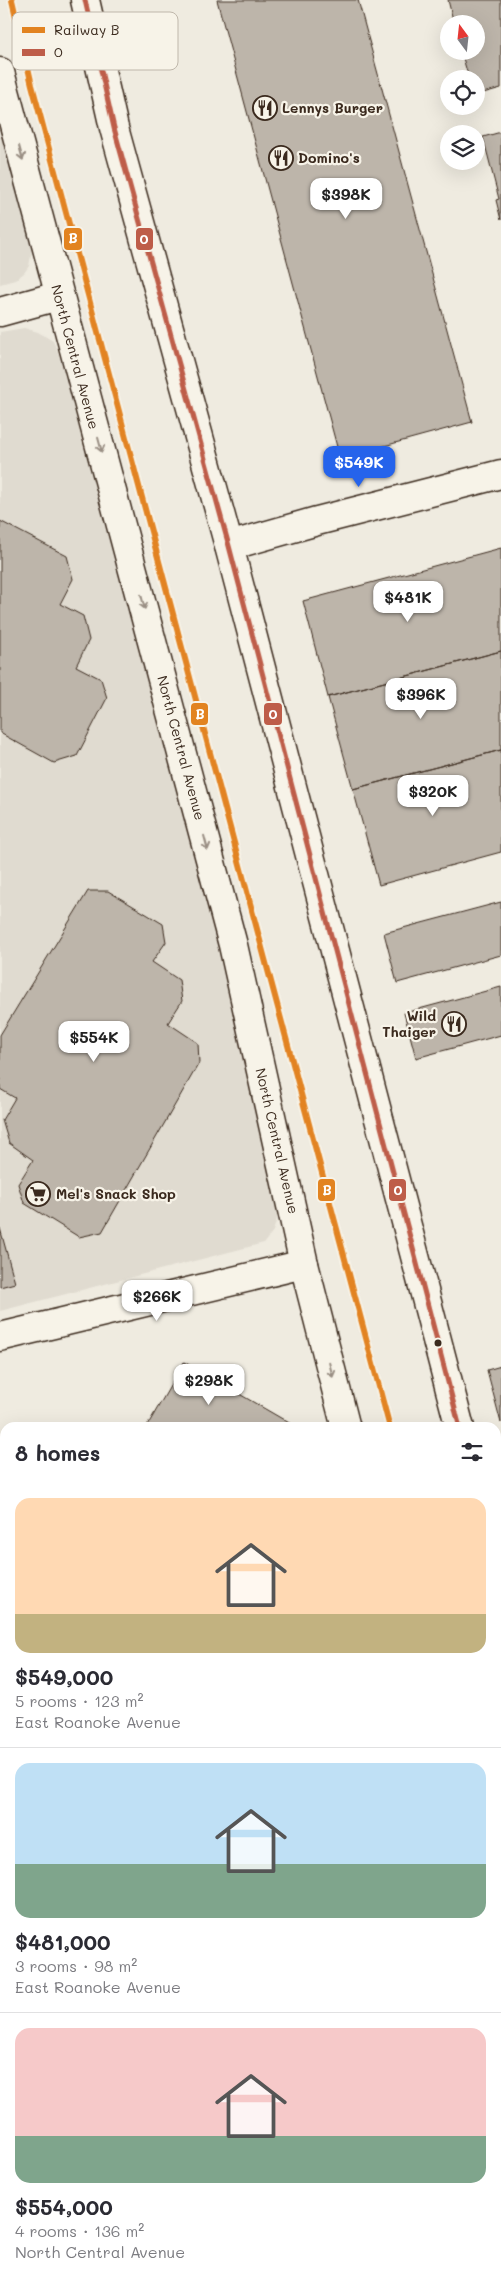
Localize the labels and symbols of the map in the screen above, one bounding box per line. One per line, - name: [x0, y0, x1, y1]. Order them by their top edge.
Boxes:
- legend: [12, 12, 178, 70]
- north arrow: [440, 15, 485, 60]
- text: Railway B: [54, 20, 120, 39]
- text: 0: [54, 42, 63, 61]
- restaurant icon: Lennys Burger: [252, 95, 278, 121]
- place label: Lennys Burger: [282, 98, 383, 117]
- one-way arrow: [17, 144, 26, 160]
- restaurant icon: Domino's: [268, 145, 294, 171]
- place label: Domino's: [298, 148, 360, 167]
- pin: $398K: [311, 178, 381, 220]
- line badge: B: [63, 227, 83, 251]
- line badge: 0: [135, 227, 154, 251]
- text: B: [68, 228, 78, 247]
- text: 0: [139, 229, 149, 248]
- street label: North Central Avenue: [47, 282, 104, 431]
- one-way arrow: [95, 437, 105, 453]
- pin: $549K: [324, 446, 394, 488]
- pin: $481K: [373, 580, 443, 623]
- one-way arrow: [138, 593, 148, 609]
- street label: North Central Avenue: [153, 673, 210, 822]
- pin: $396K: [386, 678, 456, 720]
- line badge: B: [190, 702, 209, 726]
- line badge: 0: [263, 702, 283, 726]
- text: B: [195, 704, 205, 723]
- text: 0: [268, 704, 278, 723]
- pin: $320K: [398, 774, 468, 817]
- one-way arrow: [202, 835, 212, 851]
- place label: Wild Thaiger: [382, 1006, 436, 1041]
- restaurant icon: Wild Thaiger: [441, 1011, 467, 1037]
- pin: $554K: [59, 1020, 129, 1063]
- street label: North Central Avenue: [251, 1066, 303, 1216]
- line badge: B: [317, 1178, 336, 1202]
- line badge: 0: [388, 1178, 407, 1202]
- text: B: [322, 1180, 332, 1199]
- text: 0: [393, 1180, 403, 1199]
- supermarket icon: Mel's Snack Shop: [25, 1181, 51, 1207]
- place label: Mel's Snack Shop: [56, 1184, 176, 1203]
- pin: $266K: [122, 1280, 192, 1322]
- unlabelled marker: [433, 1338, 443, 1348]
- one-way arrow: [327, 1362, 336, 1378]
- pin: $298K: [174, 1364, 244, 1406]

